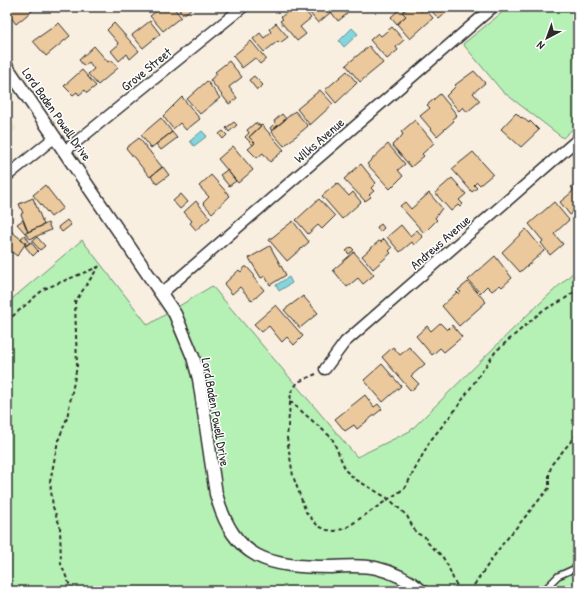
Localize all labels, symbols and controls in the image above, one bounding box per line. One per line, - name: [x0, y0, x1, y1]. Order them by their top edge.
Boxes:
- north arrow: [527, 18, 567, 58]
- text: N: [534, 38, 547, 53]
- street label: Grove Street: [117, 43, 175, 95]
- street label: Lord Baden Powell Drive: [18, 64, 96, 164]
- street label: Wilks Avenue: [290, 113, 348, 167]
- street label: Andrews Avenue: [406, 211, 474, 273]
- street label: Lord Baden Powell Drive: [198, 356, 234, 468]

